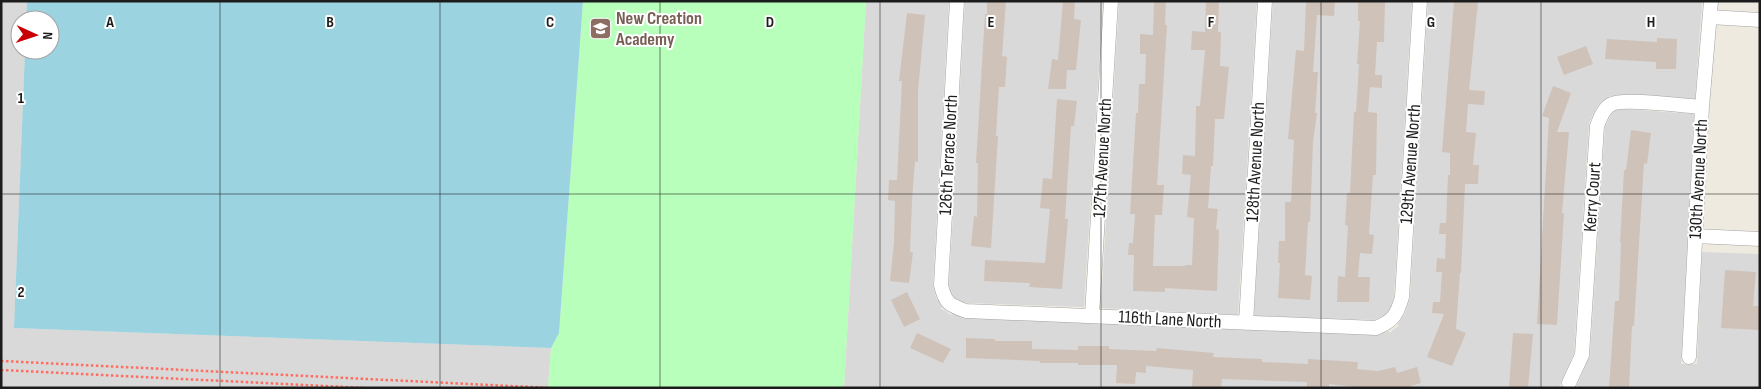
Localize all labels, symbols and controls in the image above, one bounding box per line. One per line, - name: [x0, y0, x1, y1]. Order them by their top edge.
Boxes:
- place label: New Creation Academy: [615, 8, 702, 50]
- north arrow: [10, 10, 60, 60]
- text: A: [105, 13, 114, 32]
- text: B: [326, 13, 334, 32]
- text: C: [546, 13, 554, 32]
- text: D: [766, 13, 774, 32]
- text: E: [988, 13, 995, 32]
- text: F: [1208, 13, 1215, 32]
- text: G: [1427, 13, 1435, 32]
- text: H: [1647, 13, 1655, 32]
- school or university icon: New Creation Academy: [588, 16, 612, 40]
- text: N: [39, 31, 56, 40]
- text: 1: [18, 89, 25, 108]
- street label: 126th Terrace North: [935, 94, 962, 216]
- street label: 127th Avenue North: [1089, 98, 1116, 218]
- street label: 128th Avenue North: [1242, 102, 1269, 222]
- street label: 129th Avenue North: [1396, 103, 1425, 225]
- street label: 130th Avenue North: [1685, 119, 1712, 240]
- street label: Kerry Court: [1580, 161, 1605, 233]
- text: 2: [17, 283, 25, 302]
- street label: 116th Lane North: [1118, 306, 1222, 333]

